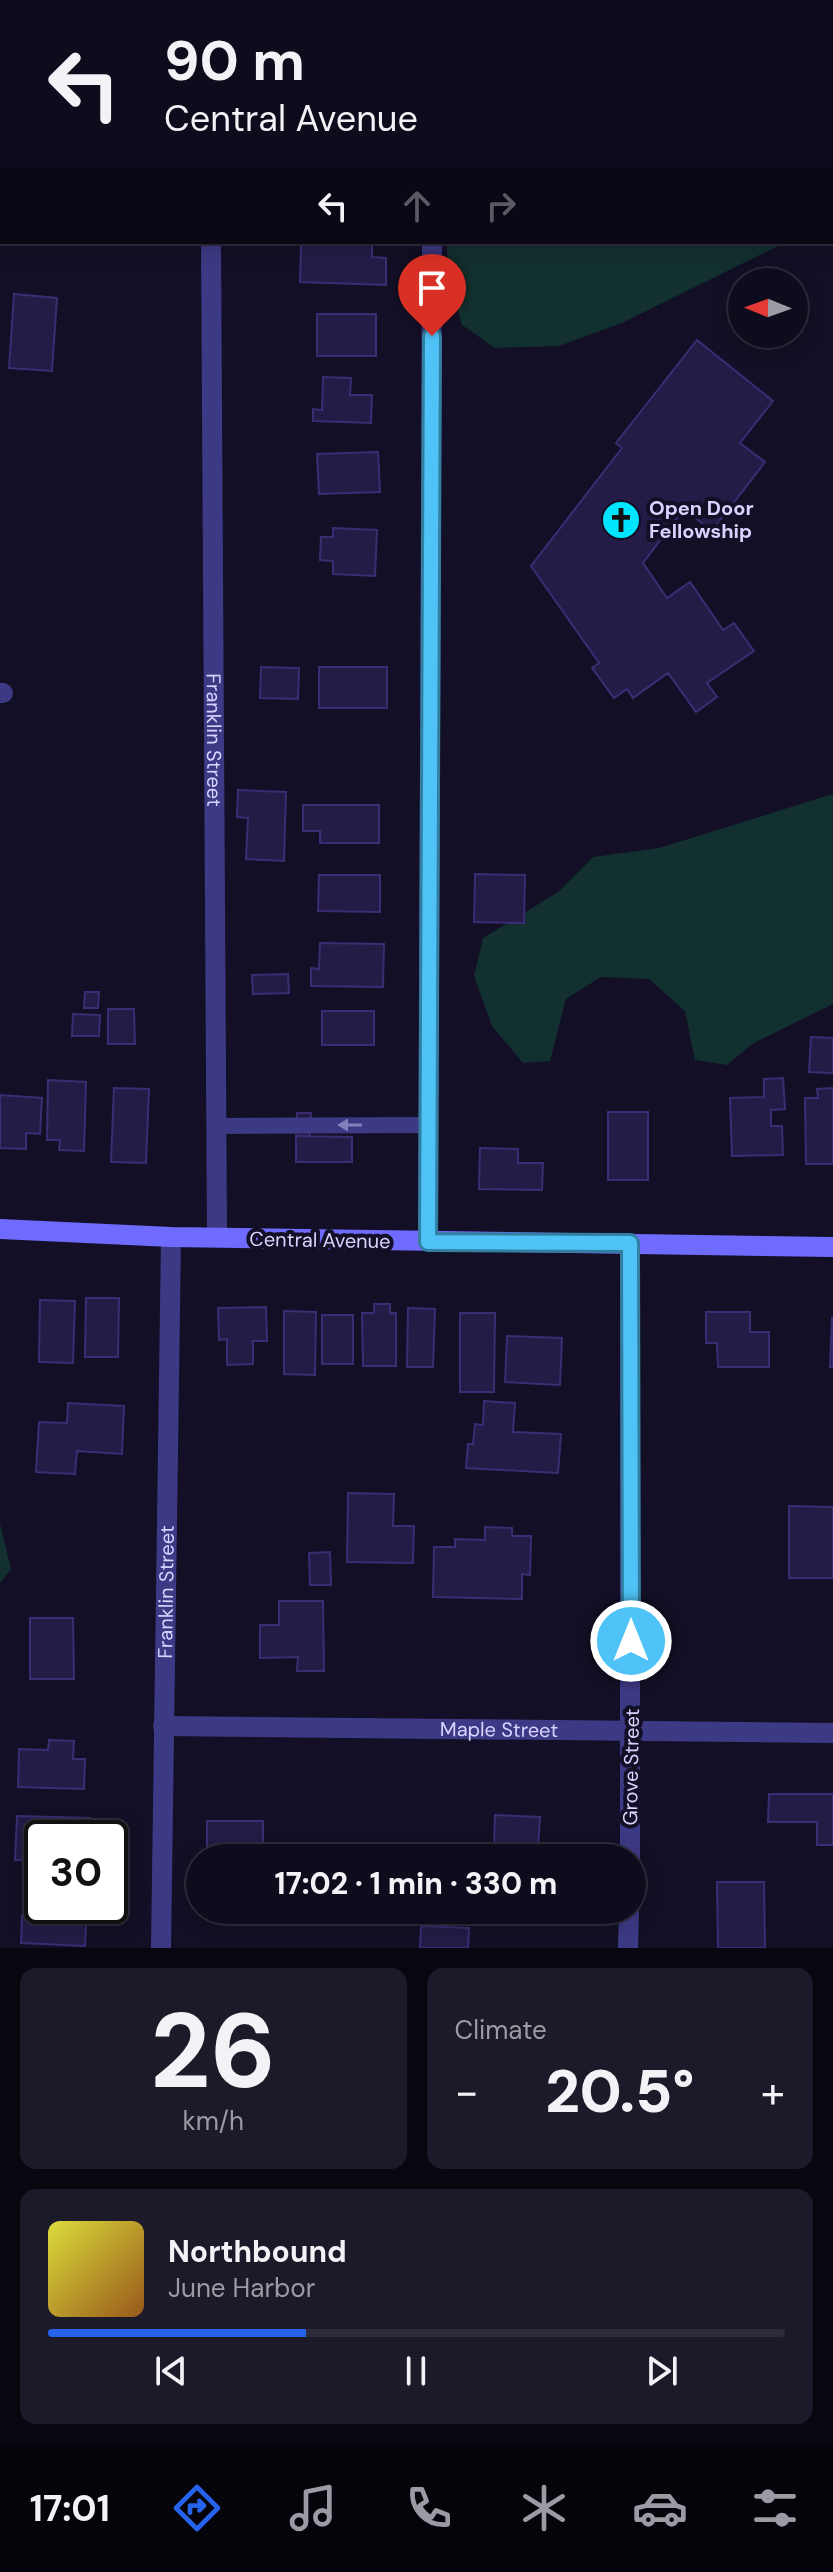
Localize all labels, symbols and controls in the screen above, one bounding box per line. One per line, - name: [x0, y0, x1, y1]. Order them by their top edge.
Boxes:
- text: 90 m: [164, 24, 305, 97]
- icon: left: [32, 32, 136, 136]
- text: Central Avenue: [164, 95, 418, 142]
- icon: left: [311, 184, 355, 228]
- icon: ahead: [395, 184, 439, 228]
- icon: right: [479, 184, 523, 228]
- pin: [398, 254, 466, 336]
- icon: arrive: [410, 266, 454, 310]
- north arrow: [728, 268, 808, 348]
- map controls: [728, 268, 808, 348]
- place label: Open Door Fellowship: [649, 495, 754, 544]
- church icon: Open Door Fellowship: [600, 499, 642, 541]
- street label: Franklin Street: [201, 673, 227, 807]
- one-way arrow: [337, 1119, 362, 1131]
- street label: Central Avenue: [249, 1226, 391, 1254]
- street label: Franklin Street: [152, 1525, 180, 1659]
- position arrow: [589, 1599, 673, 1683]
- street label: Grove Street: [617, 1708, 645, 1826]
- street label: Maple Street: [440, 1716, 558, 1743]
- speed limit sign: 30: [24, 1820, 128, 1924]
- text: 17:02 · 1 min · 330 m: [275, 1864, 557, 1903]
- text: 26: [150, 1984, 276, 2119]
- text: Climate: [455, 2013, 547, 2047]
- text: 20.5°: [545, 2052, 694, 2131]
- text: −: [455, 2063, 479, 2121]
- text: +: [761, 2063, 785, 2121]
- text: km/h: [183, 2104, 244, 2138]
- text: Northbound: [168, 2232, 347, 2271]
- text: June Harbor: [168, 2271, 315, 2305]
- icon: previous: [149, 2349, 193, 2393]
- icon: pause: [394, 2349, 438, 2393]
- icon: next: [640, 2349, 684, 2393]
- icon: directions: [169, 2480, 225, 2536]
- icon: music: [285, 2480, 341, 2536]
- icon: phone: [401, 2480, 457, 2536]
- icon: climate: [516, 2480, 572, 2536]
- icon: car: [632, 2480, 688, 2536]
- icon: filters: [747, 2480, 803, 2536]
- text: 17:01: [30, 2485, 110, 2532]

